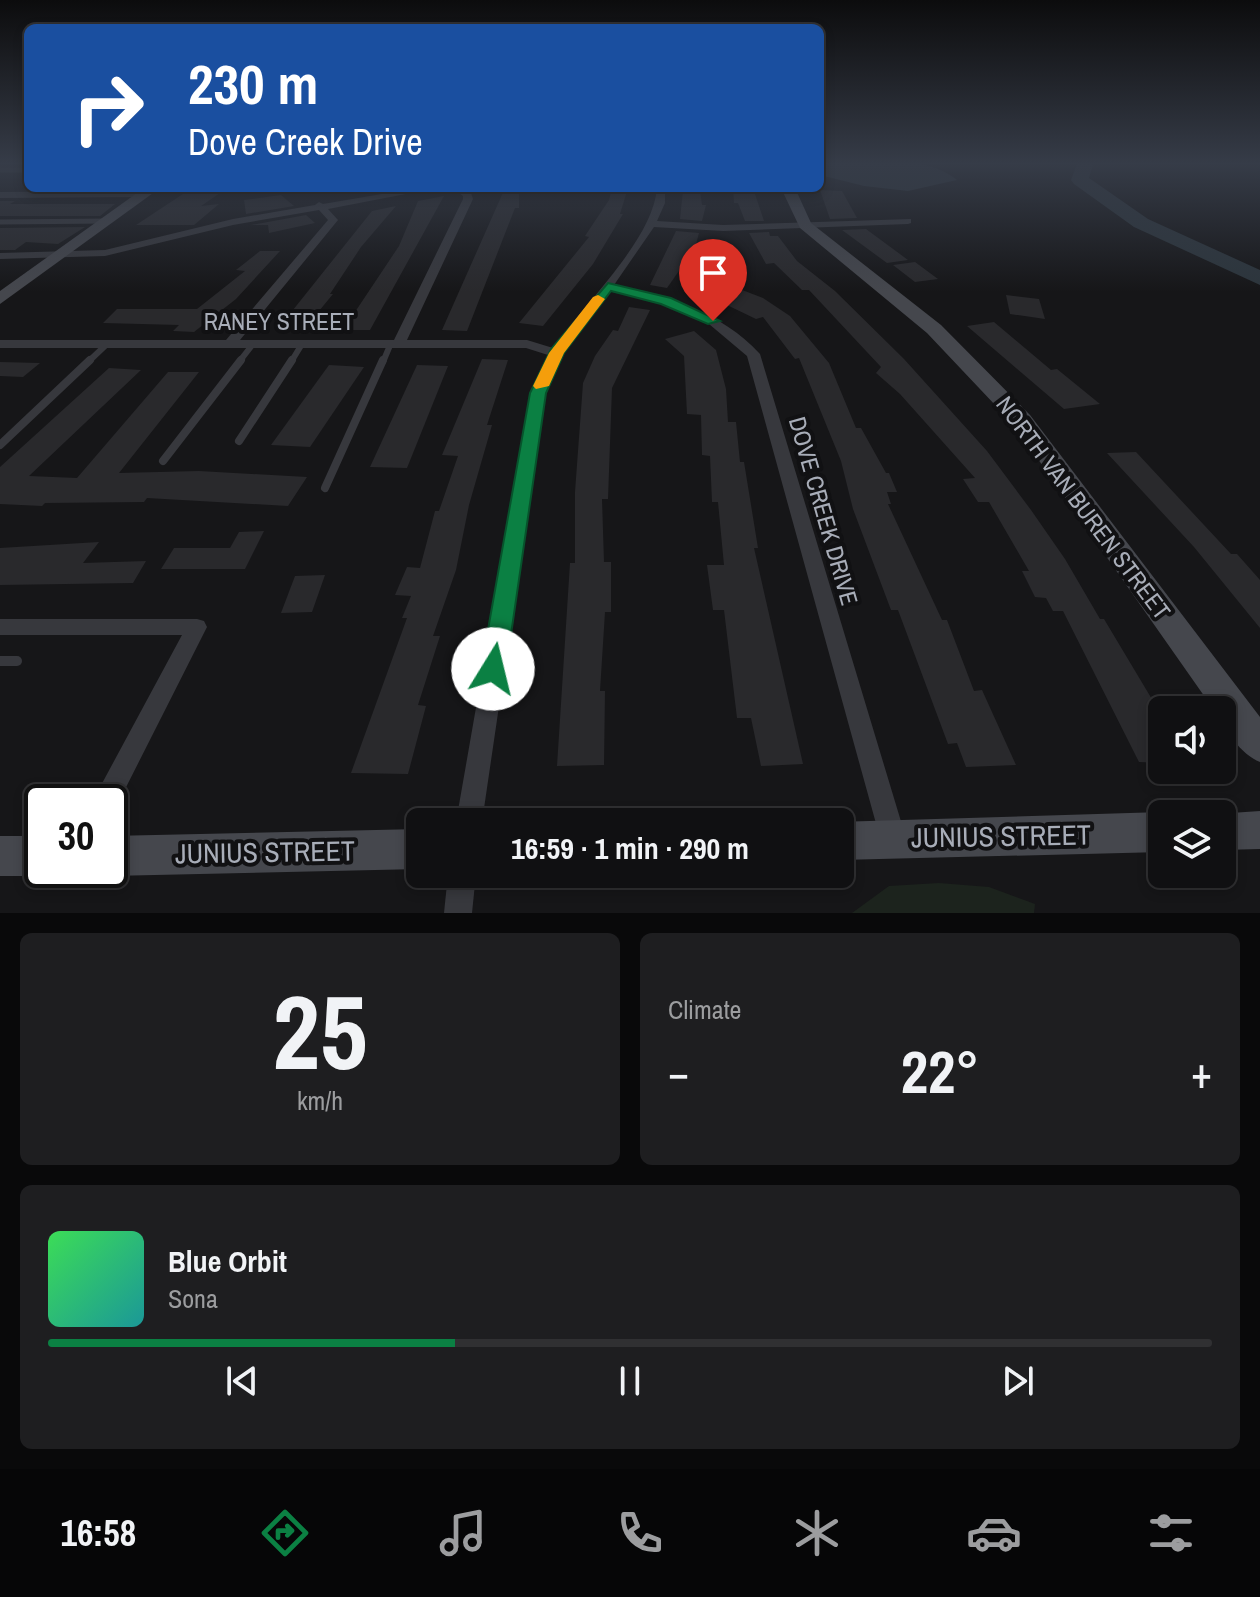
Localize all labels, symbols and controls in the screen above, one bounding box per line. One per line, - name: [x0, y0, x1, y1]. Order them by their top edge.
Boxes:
- text: 230 m: [188, 46, 318, 121]
- icon: right: [56, 56, 160, 160]
- text: Dove Creek Drive: [188, 118, 423, 166]
- pin: [679, 239, 747, 321]
- icon: arrive: [691, 251, 735, 295]
- street label: RANEY STREET: [204, 305, 354, 337]
- street label: NORTH VAN BUREN STREET: [989, 389, 1178, 625]
- street label: DOVE CREEK DRIVE: [782, 413, 866, 609]
- position arrow: [451, 627, 535, 711]
- map controls: [1148, 696, 1236, 888]
- button: sound: [1148, 696, 1236, 784]
- speed limit sign: 30: [24, 784, 128, 888]
- button: layers: [1148, 800, 1236, 888]
- street label: JUNIUS STREET: [911, 815, 1091, 857]
- text: 16:59 · 1 min · 290 m: [511, 828, 749, 868]
- street label: JUNIUS STREET: [175, 831, 355, 873]
- text: 25: [273, 961, 367, 1101]
- text: Climate: [668, 992, 741, 1027]
- text: 22°: [901, 1031, 979, 1112]
- text: −: [668, 1042, 689, 1102]
- text: +: [1191, 1042, 1212, 1102]
- text: km/h: [297, 1083, 343, 1118]
- text: Blue Orbit: [168, 1241, 287, 1281]
- text: Sona: [168, 1281, 218, 1316]
- icon: previous: [220, 1359, 264, 1403]
- icon: pause: [608, 1359, 652, 1403]
- icon: next: [996, 1359, 1040, 1403]
- icon: directions: [257, 1505, 313, 1561]
- icon: music: [435, 1505, 491, 1561]
- icon: phone: [612, 1505, 668, 1561]
- icon: climate: [789, 1505, 845, 1561]
- icon: car: [966, 1505, 1022, 1561]
- icon: filters: [1143, 1505, 1199, 1561]
- text: 16:58: [61, 1509, 136, 1557]

